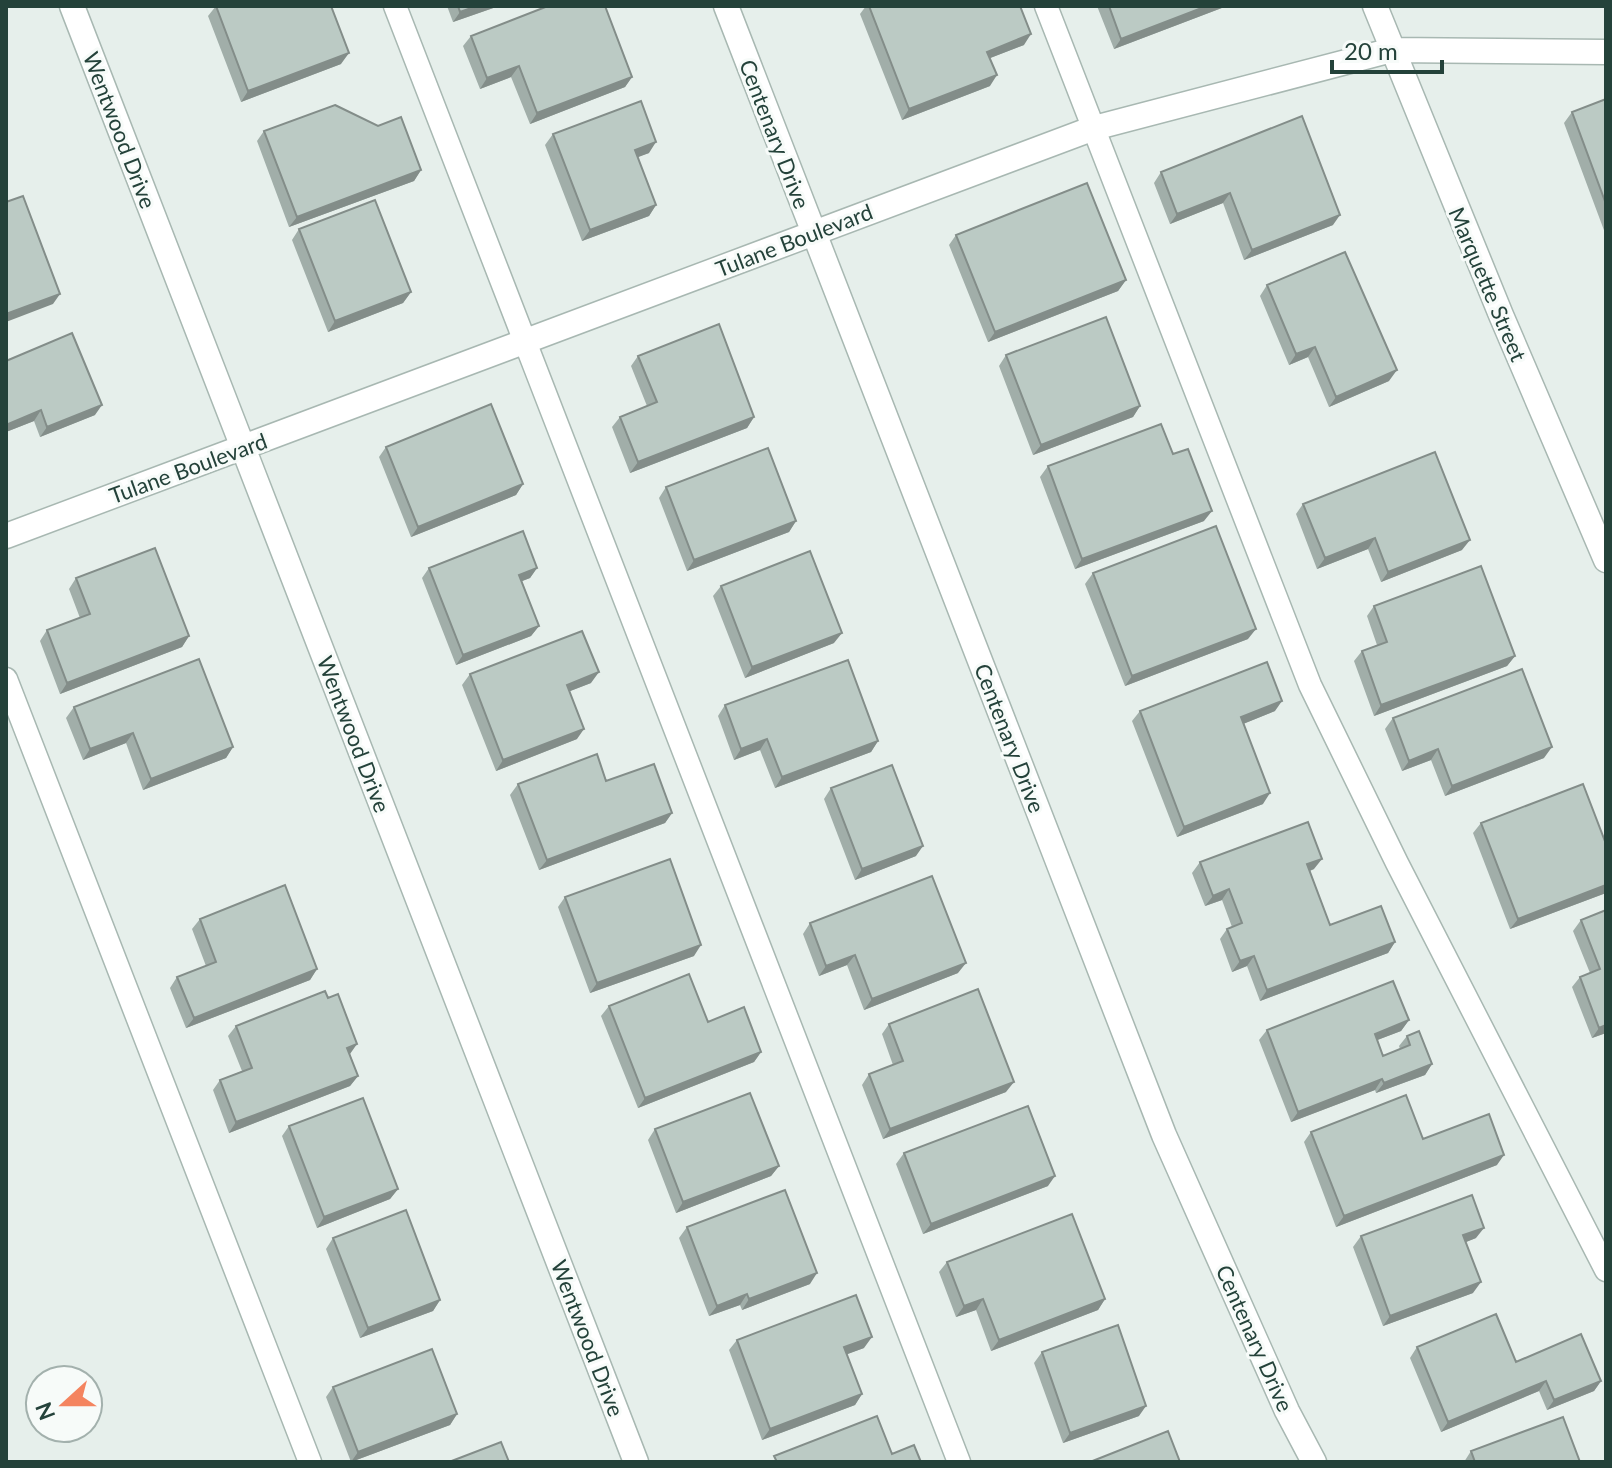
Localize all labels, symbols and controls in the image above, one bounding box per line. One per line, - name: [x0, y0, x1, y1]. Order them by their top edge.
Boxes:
- scale bar: [1332, 24, 1442, 74]
- text: 20 m: [1344, 36, 1398, 65]
- street label: Wentwood Drive: [78, 48, 162, 212]
- street label: Centenary Drive: [734, 56, 816, 212]
- street label: Tulane Boulevard: [712, 198, 876, 282]
- street label: Marquette Street: [1443, 203, 1533, 365]
- street label: Tulane Boulevard: [105, 427, 271, 509]
- street label: Wentwood Drive: [312, 652, 396, 816]
- street label: Centenary Drive: [969, 660, 1051, 816]
- street label: Wentwood Drive: [546, 1256, 630, 1420]
- street label: Centenary Drive: [1211, 1260, 1299, 1416]
- north arrow: [24, 1364, 104, 1444]
- text: N: [29, 1399, 61, 1424]

